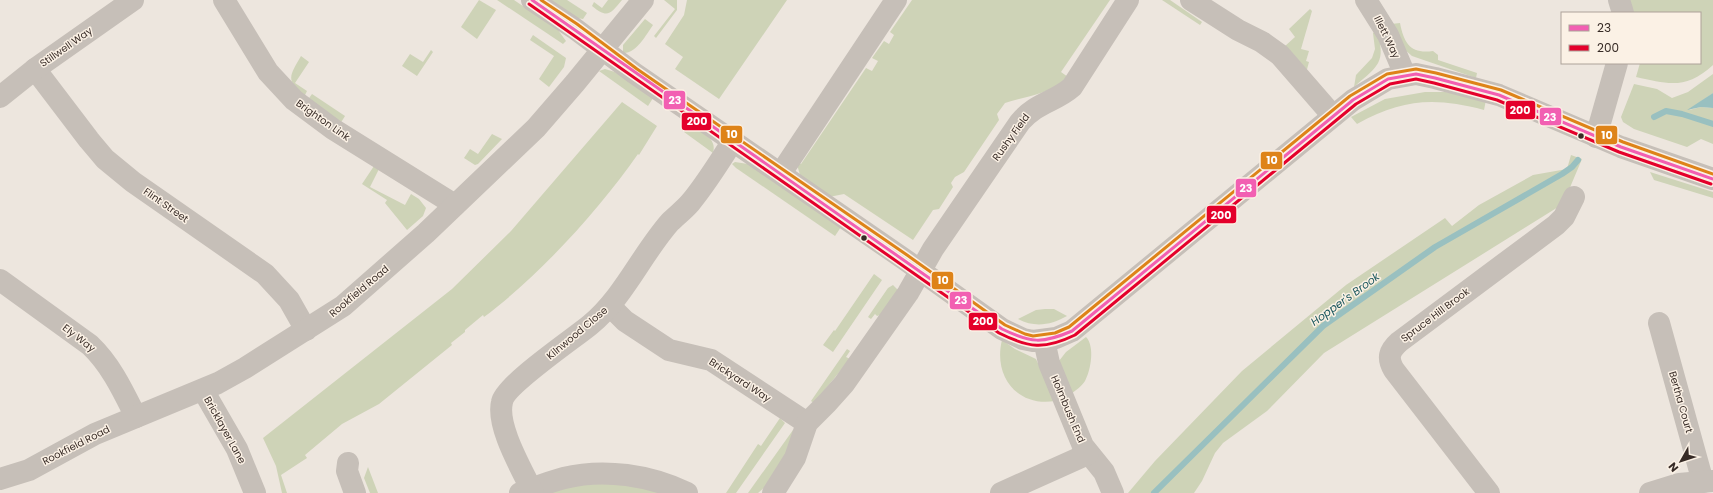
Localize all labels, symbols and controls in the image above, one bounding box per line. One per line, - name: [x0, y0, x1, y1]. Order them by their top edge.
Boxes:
- legend: [1561, 12, 1701, 64]
- street label: Illett Way: [1370, 13, 1404, 61]
- text: 23: [1597, 19, 1611, 36]
- street label: Stillwell Way: [37, 23, 96, 71]
- text: 200: [1597, 39, 1619, 56]
- line badge: 23: [663, 90, 686, 110]
- text: 23: [669, 92, 682, 108]
- street label: Brighton Link: [293, 96, 354, 145]
- line badge: 200: [1505, 100, 1536, 120]
- text: 200: [1510, 102, 1530, 118]
- line badge: 23: [1539, 107, 1562, 126]
- text: 23: [1544, 109, 1557, 125]
- street label: Rushy Field: [989, 110, 1033, 164]
- line badge: 200: [681, 112, 712, 131]
- text: 200: [687, 113, 707, 129]
- line badge: 10: [720, 125, 743, 144]
- line badge: 10: [1595, 125, 1618, 145]
- text: 10: [726, 126, 738, 142]
- text: 10: [1601, 127, 1613, 143]
- unlabelled marker: [1576, 131, 1586, 141]
- line badge: 10: [1260, 151, 1283, 170]
- text: 10: [1266, 152, 1278, 168]
- line badge: 23: [1235, 178, 1257, 198]
- text: 23: [1240, 180, 1253, 196]
- street label: Flint Street: [140, 184, 192, 226]
- line badge: 200: [1206, 205, 1237, 224]
- text: 200: [1211, 207, 1231, 223]
- unlabelled marker: [859, 233, 869, 243]
- street label: Rookfield Road: [326, 262, 392, 320]
- water label: Hopper's Brook: [1307, 268, 1384, 330]
- line badge: 10: [931, 271, 954, 290]
- text: 10: [937, 272, 949, 288]
- street label: Spruce Hill Brook: [1398, 284, 1473, 346]
- line badge: 23: [949, 291, 972, 310]
- text: 23: [955, 292, 968, 308]
- street label: Kilnwood Close: [543, 303, 611, 363]
- line badge: 200: [968, 312, 998, 331]
- text: 200: [973, 313, 993, 329]
- street label: Ely Way: [59, 320, 99, 356]
- street label: Brickyard Way: [706, 354, 774, 406]
- street label: Bertha Court: [1665, 369, 1697, 435]
- street label: Holmbush End: [1047, 373, 1089, 445]
- street label: Bricklayer Lane: [200, 394, 250, 466]
- street label: Rookfield Road: [40, 422, 112, 468]
- north arrow: [1661, 441, 1701, 481]
- text: N: [1664, 459, 1682, 476]

